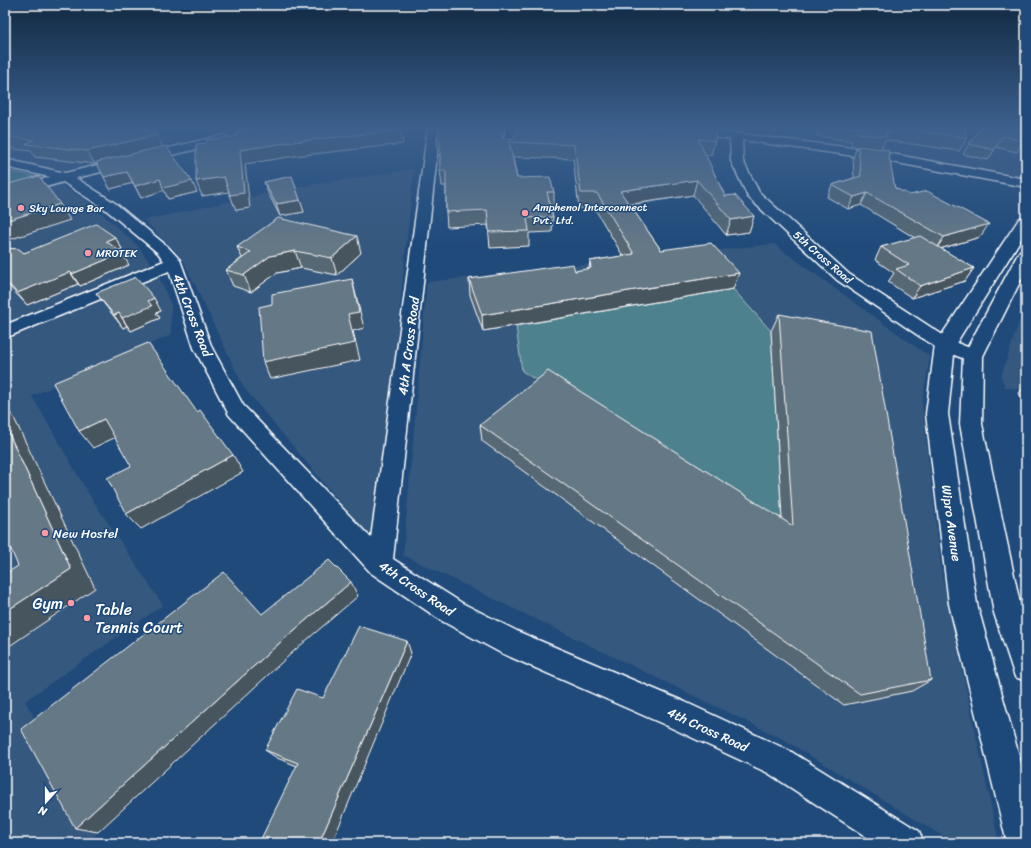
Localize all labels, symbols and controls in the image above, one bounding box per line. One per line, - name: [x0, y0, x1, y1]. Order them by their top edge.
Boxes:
- place label: Amphenol Interconnect Pvt. Ltd.: [532, 198, 647, 230]
- place label: Sky Lounge Bar: [29, 199, 105, 218]
- marker: Sky Lounge Bar: [16, 203, 26, 213]
- marker: Amphenol Interconnect Pvt. Ltd.: [520, 208, 530, 218]
- street label: 5th Cross Road: [789, 226, 858, 290]
- place label: MROTEK: [96, 244, 138, 263]
- marker: MROTEK: [83, 248, 93, 258]
- street label: 4th Cross Road: [166, 270, 219, 361]
- street label: 4th A Cross Road: [391, 294, 426, 397]
- street label: Wipro Avenue: [935, 483, 968, 563]
- place label: New Hostel: [53, 522, 118, 545]
- marker: New Hostel: [40, 528, 50, 538]
- street label: 4th Cross Road: [374, 554, 460, 623]
- place label: Gym: [32, 589, 63, 618]
- place label: Table Tennis Court: [95, 595, 183, 642]
- marker: Gym: [66, 598, 76, 608]
- marker: Table Tennis Court: [82, 613, 92, 623]
- street label: 4th Cross Road: [663, 701, 753, 759]
- north arrow: [26, 782, 66, 822]
- text: N: [35, 800, 50, 821]

